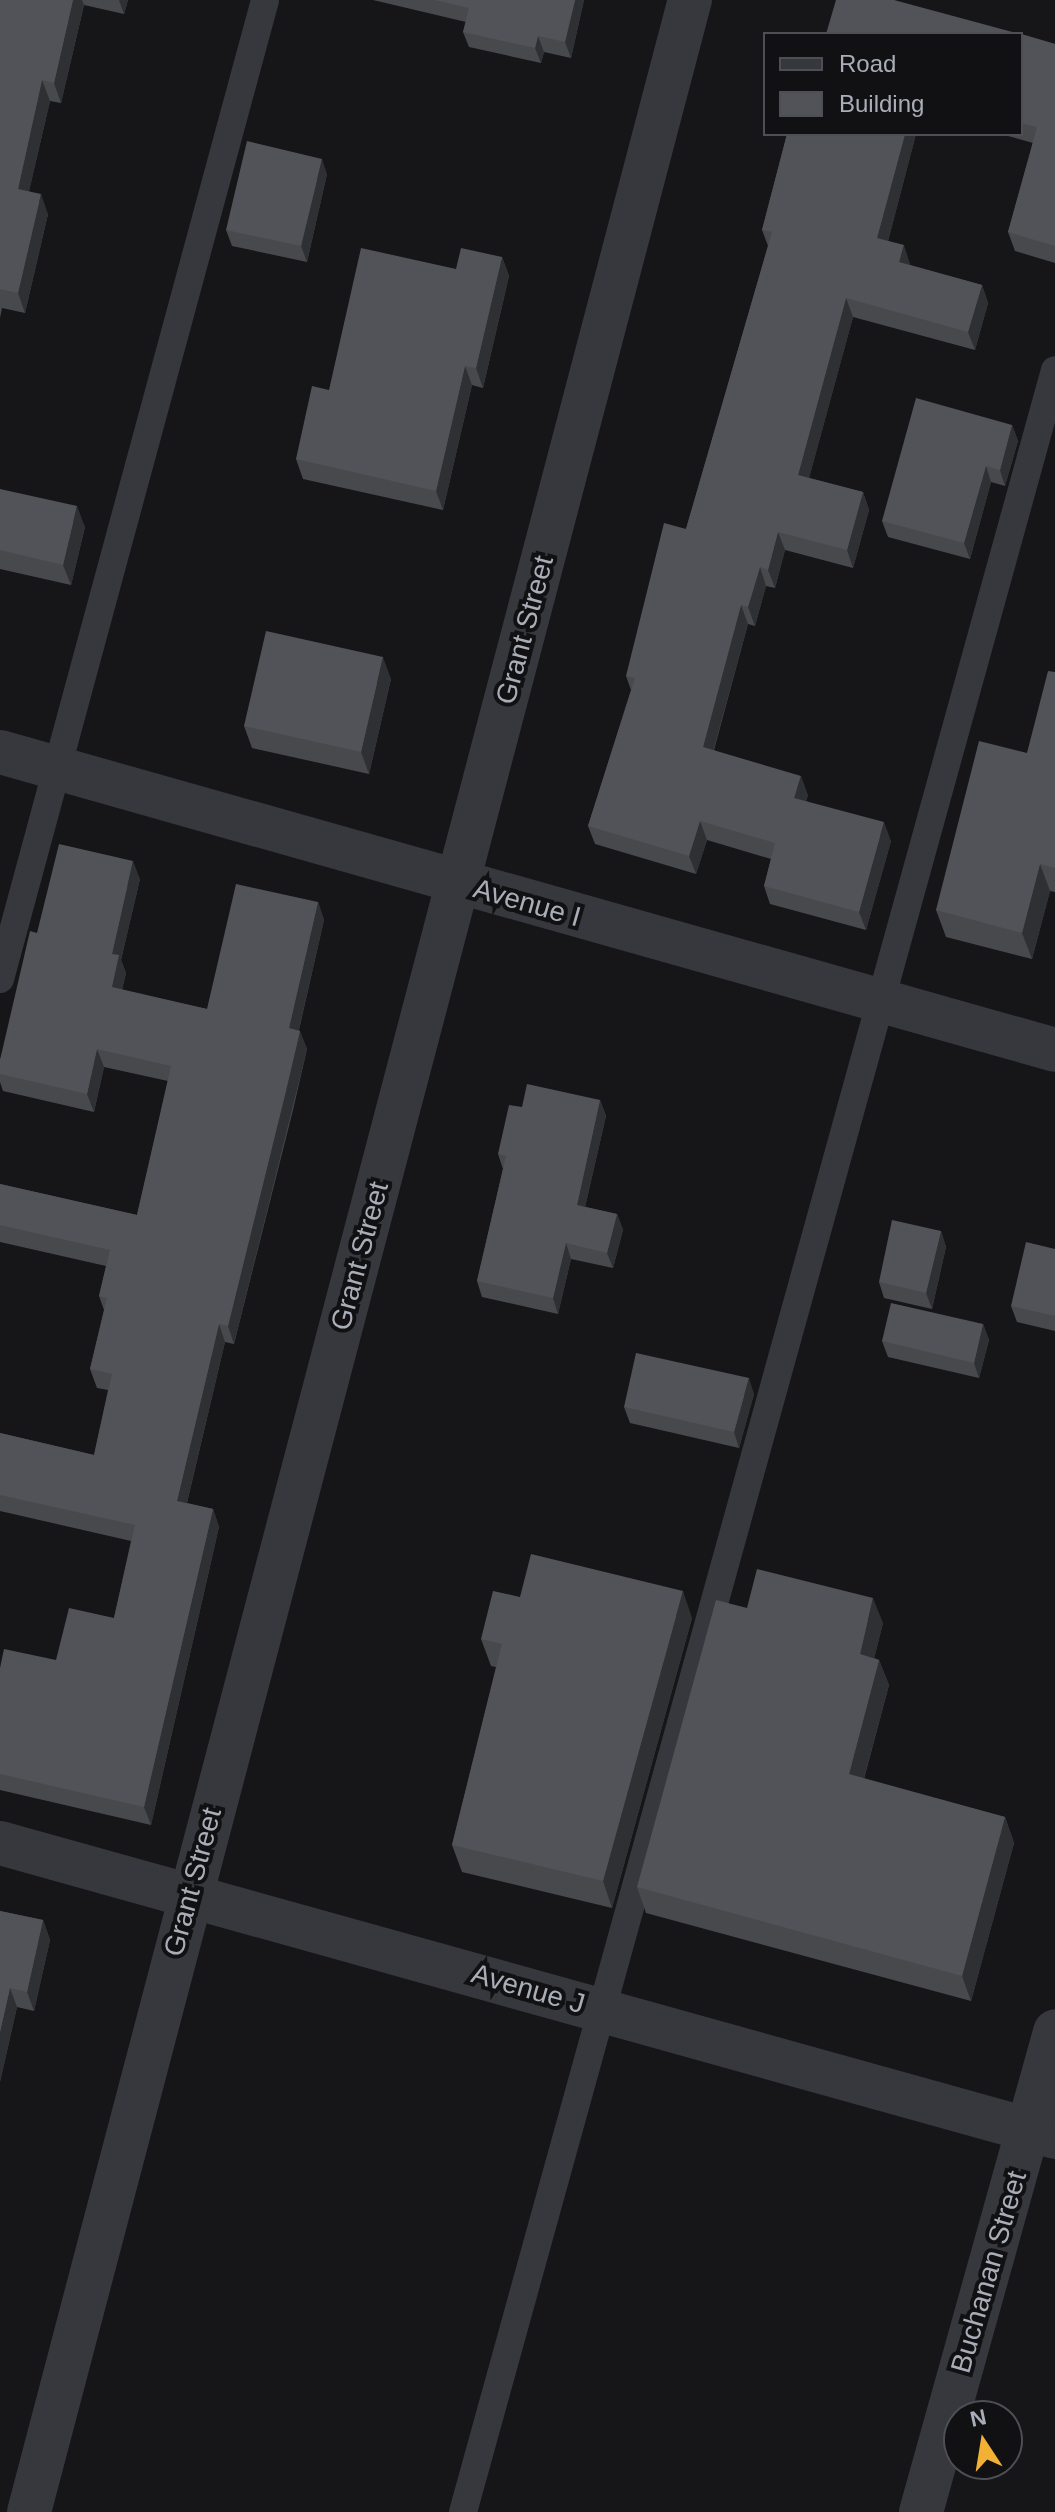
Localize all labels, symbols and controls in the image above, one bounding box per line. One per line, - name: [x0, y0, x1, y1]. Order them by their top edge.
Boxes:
- legend: [763, 32, 1023, 136]
- text: Road: [839, 50, 896, 77]
- text: Building: [839, 90, 924, 117]
- street label: Grant Street: [489, 552, 561, 708]
- street label: Avenue I: [469, 872, 585, 934]
- street label: Grant Street: [324, 1178, 396, 1334]
- street label: Grant Street: [157, 1804, 229, 1960]
- street label: Avenue J: [468, 1957, 588, 2021]
- street label: Buchanan Street: [944, 2167, 1034, 2377]
- north arrow: [943, 2400, 1023, 2480]
- text: N: [968, 2404, 989, 2432]

